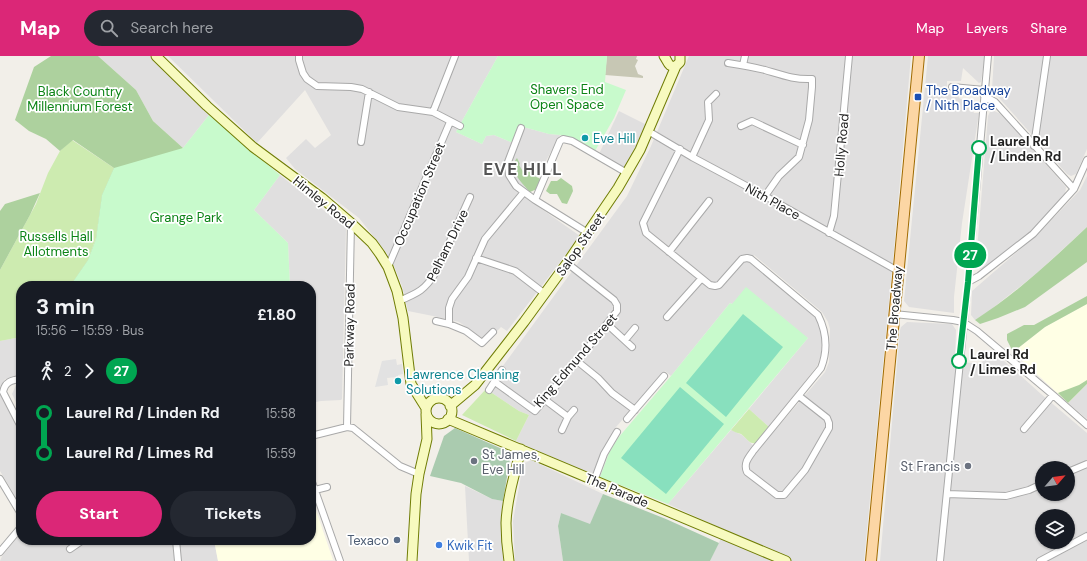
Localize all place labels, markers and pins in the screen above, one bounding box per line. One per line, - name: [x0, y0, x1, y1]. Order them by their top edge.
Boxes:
- place label: The Broadway / Nith Place: [926, 82, 1011, 114]
- marker: The Broadway / Nith Place: [913, 92, 923, 102]
- place label: Eve Hill: [593, 130, 635, 147]
- marker: Eve Hill: [580, 133, 590, 143]
- place label: Laurel Rd / Linden Rd: [990, 133, 1061, 165]
- marker: Laurel Rd / Linden Rd: [971, 140, 987, 156]
- place label: Laurel Rd / Limes Rd: [970, 346, 1036, 378]
- marker: Laurel Rd / Limes Rd: [951, 353, 967, 369]
- place label: Lawrence Cleaning Solutions: [406, 366, 519, 398]
- marker: Lawrence Cleaning Solutions: [393, 376, 403, 386]
- place label: St James, Eve Hill: [482, 446, 540, 478]
- marker: St James, Eve Hill: [469, 456, 479, 466]
- place label: St Francis: [901, 458, 960, 475]
- marker: St Francis: [963, 461, 973, 471]
- place label: Texaco: [347, 532, 389, 549]
- marker: Texaco: [392, 535, 402, 545]
- place label: Kwik Fit: [447, 537, 492, 554]
- marker: Kwik Fit: [434, 540, 444, 550]

